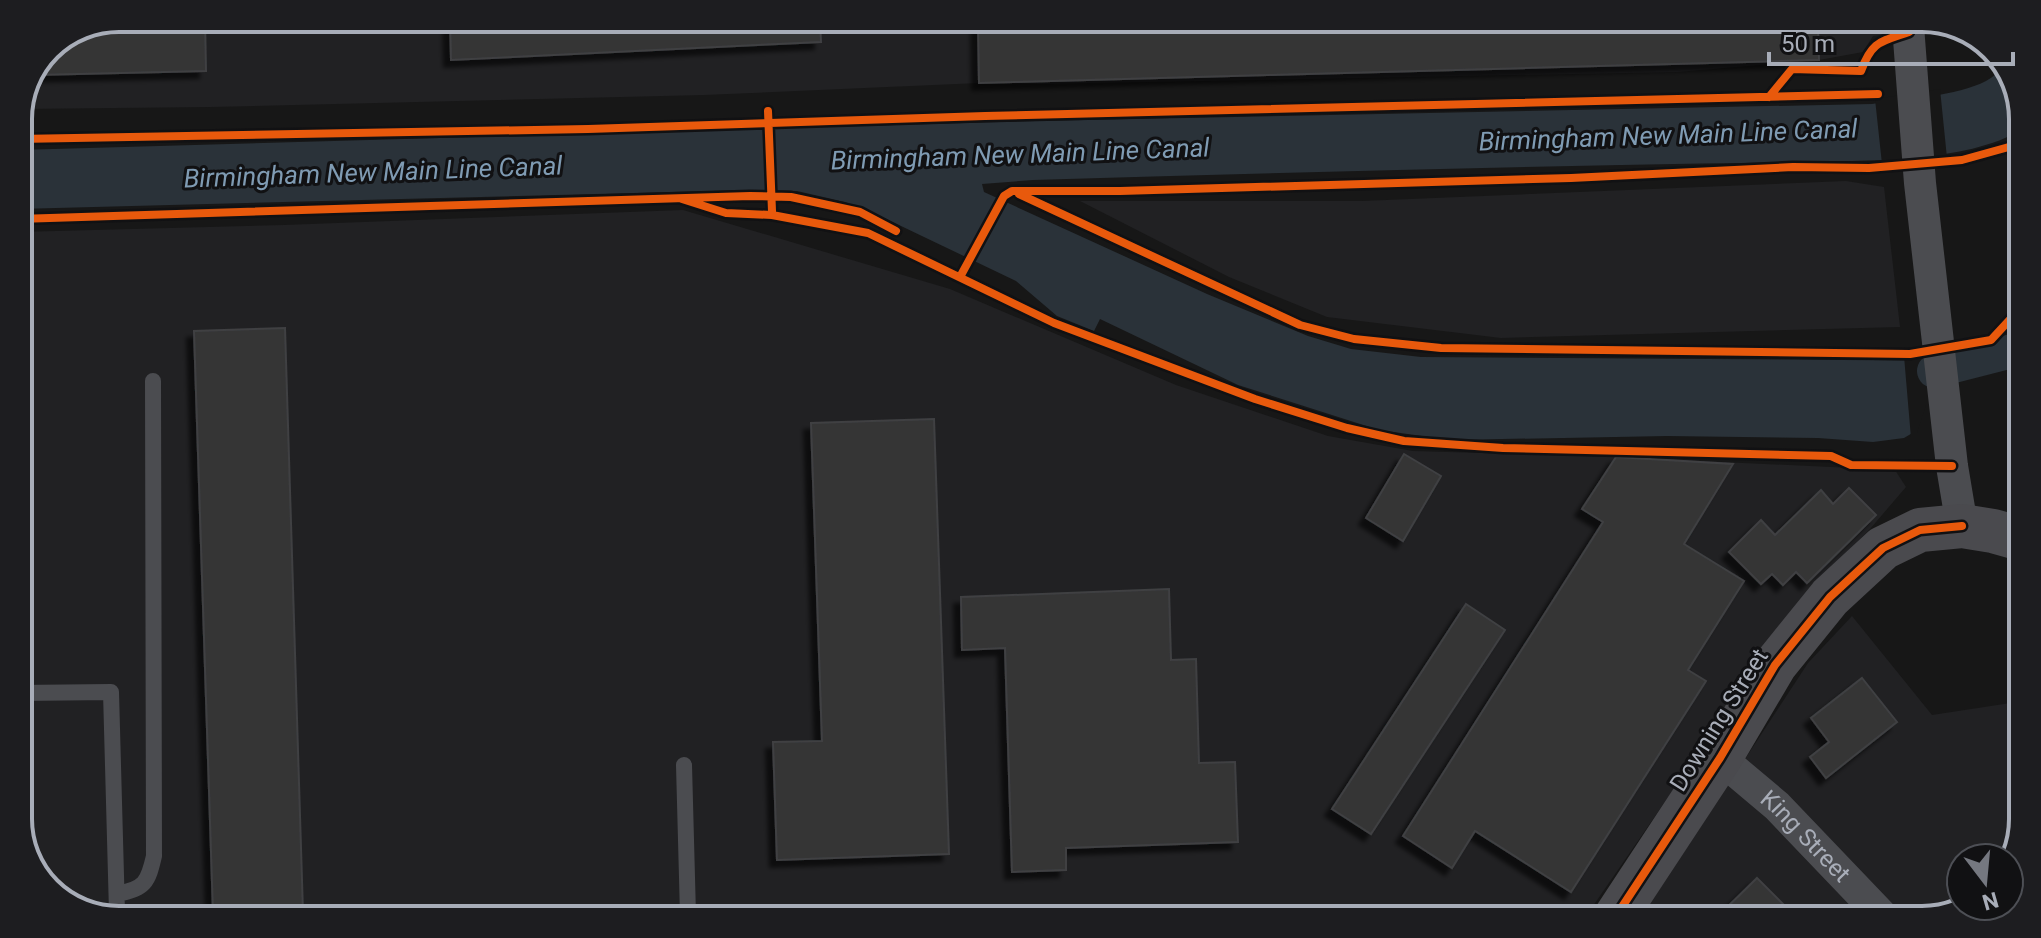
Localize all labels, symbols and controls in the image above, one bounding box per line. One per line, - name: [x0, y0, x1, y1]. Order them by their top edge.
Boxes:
- scale bar: [1769, 16, 2013, 66]
- text: 50 m: [1781, 30, 1835, 58]
- water label: Birmingham New Main Line Canal: [1478, 113, 1859, 157]
- water label: Birmingham New Main Line Canal: [830, 132, 1211, 176]
- water label: Birmingham New Main Line Canal: [183, 150, 564, 194]
- street label: Downing Street: [1664, 644, 1774, 796]
- street label: King Street: [1755, 784, 1856, 888]
- north arrow: [1945, 842, 2025, 922]
- text: N: [1979, 887, 2001, 915]

